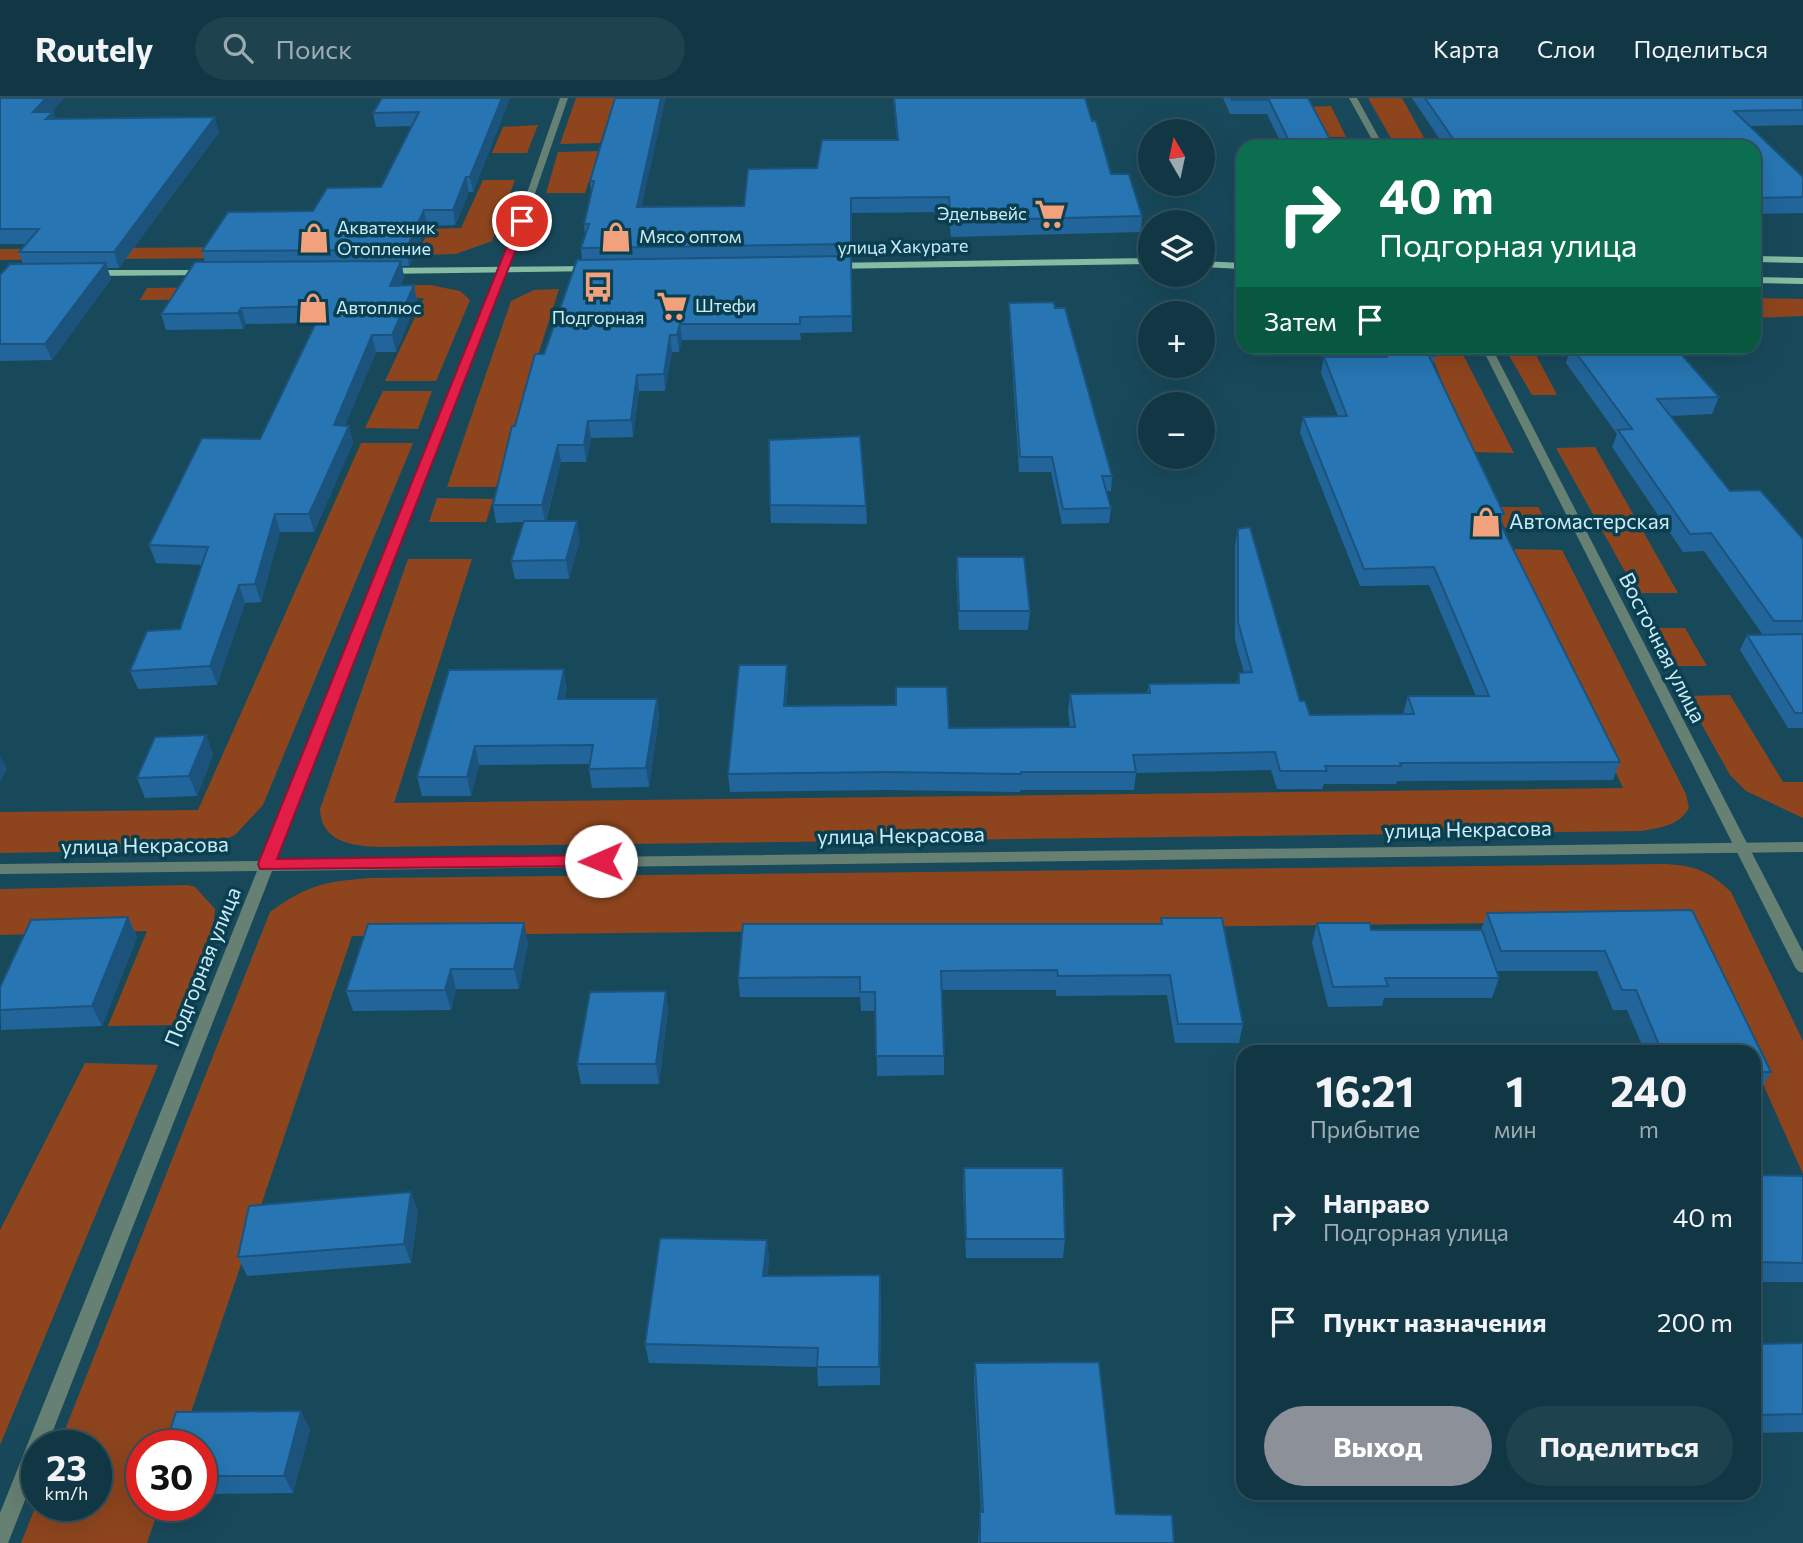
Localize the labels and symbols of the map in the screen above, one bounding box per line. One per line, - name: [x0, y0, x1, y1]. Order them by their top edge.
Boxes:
- north arrow: [1138, 119, 1214, 196]
- pin: [492, 191, 552, 251]
- supermarket icon: Эдельвейс: [1033, 197, 1067, 231]
- place label: Эдельвейс: [937, 202, 1027, 224]
- place label: Акватехник Отопление: [337, 216, 436, 259]
- shop icon: Мясо оптом: [599, 220, 633, 254]
- shop icon: Акватехник Отопление: [297, 221, 331, 255]
- place label: Мясо оптом: [639, 225, 742, 247]
- street label: улица Хакурате: [837, 234, 969, 258]
- bus stop icon: Подгорная: [581, 270, 615, 304]
- supermarket icon: Штефи: [655, 289, 689, 323]
- shop icon: Автоплюс: [296, 291, 330, 325]
- place label: Штефи: [695, 294, 756, 316]
- place label: Автоплюс: [336, 296, 421, 318]
- place label: Подгорная: [552, 306, 644, 328]
- shop icon: Автомастерская: [1469, 505, 1503, 539]
- place label: Автомастерская: [1509, 508, 1670, 533]
- street label: Восточная улица: [1615, 568, 1712, 727]
- street label: улица Некрасова: [1384, 815, 1552, 842]
- street label: улица Некрасова: [817, 821, 985, 848]
- position arrow: [564, 824, 638, 898]
- street label: улица Некрасова: [61, 831, 229, 858]
- street label: Подгорная улица: [158, 883, 245, 1050]
- speed limit sign: 30: [126, 1430, 217, 1521]

